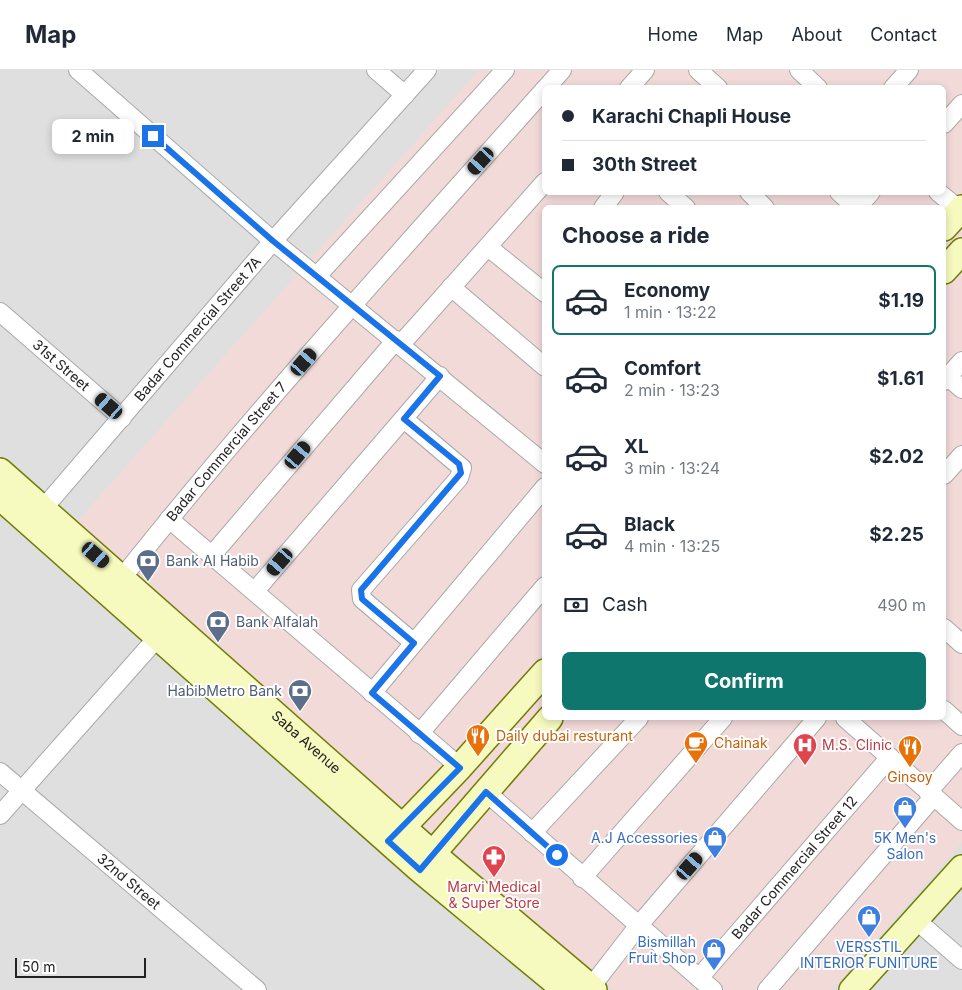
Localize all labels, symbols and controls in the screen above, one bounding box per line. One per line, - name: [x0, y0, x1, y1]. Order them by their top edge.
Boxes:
- text: Map: [25, 20, 76, 49]
- text: Home: [648, 24, 698, 45]
- text: Map: [726, 24, 763, 45]
- text: About: [791, 24, 842, 45]
- text: Contact: [870, 24, 937, 45]
- text: Karachi Chapli House: [592, 105, 791, 128]
- callout: 2 min: [53, 118, 136, 154]
- route end: [142, 125, 164, 147]
- text: 2 min: [72, 126, 114, 146]
- car: [465, 145, 496, 177]
- text: 30th Street: [592, 153, 697, 176]
- text: Choose a ride: [562, 222, 710, 248]
- street label: Badar Commercial Street 7A: [130, 252, 264, 404]
- icon: car: [564, 278, 609, 323]
- text: Economy: [624, 279, 710, 302]
- text: $1.19: [878, 289, 924, 312]
- text: 1 min · 13:22: [624, 302, 716, 322]
- street label: 31st Street: [30, 335, 94, 394]
- car: [288, 346, 319, 378]
- icon: car: [564, 356, 609, 401]
- text: Comfort: [624, 357, 701, 380]
- text: $1.61: [877, 367, 924, 390]
- street label: Badar Commercial Street 7: [162, 378, 290, 524]
- text: 2 min · 13:23: [624, 380, 720, 400]
- car: [92, 390, 125, 422]
- icon: car: [564, 434, 609, 479]
- text: XL: [624, 435, 649, 458]
- car: [282, 439, 313, 471]
- text: $2.02: [869, 445, 924, 468]
- text: 3 min · 13:24: [624, 458, 720, 478]
- icon: car: [564, 512, 609, 557]
- text: Black: [624, 513, 675, 536]
- text: $2.25: [869, 523, 924, 546]
- text: 4 min · 13:25: [624, 536, 720, 556]
- car: [79, 539, 112, 571]
- car: [264, 546, 295, 578]
- bank icon: Bank Al Habib: [135, 548, 161, 582]
- place label: Bank Al Habib: [166, 552, 259, 569]
- icon: cash: [562, 591, 590, 619]
- text: Cash: [602, 593, 648, 616]
- text: 490 m: [877, 595, 926, 615]
- bank icon: Bank Alfalah: [205, 609, 231, 643]
- place label: Bank Alfalah: [236, 613, 318, 630]
- button: Confirm: [562, 652, 926, 710]
- bank icon: HabibMetro Bank: [287, 678, 313, 712]
- place label: HabibMetro Bank: [167, 682, 282, 699]
- street label: Saba Avenue: [269, 707, 345, 777]
- restaurant icon: Daily dubai resturant: [465, 723, 491, 757]
- place label: Daily dubai resturant: [496, 727, 633, 744]
- cafe icon: Chainak: [683, 730, 709, 764]
- hospital icon: M.S. Clinic: [792, 732, 818, 766]
- place label: Chainak: [714, 734, 768, 751]
- restaurant icon: Ginsoy: [897, 734, 923, 768]
- place label: M.S. Clinic: [822, 736, 892, 753]
- place label: Ginsoy: [887, 768, 933, 785]
- street label: Badar Commercial Street 12: [728, 792, 860, 942]
- shop icon: 5K Men's Salon: [892, 795, 918, 829]
- shop icon: A.J Accessories: [702, 825, 728, 859]
- place label: A.J Accessories: [591, 829, 698, 846]
- place label: 5K Men's Salon: [874, 829, 936, 862]
- pharmacy icon: Marvi Medical & Super Store: [481, 844, 507, 878]
- route start: [546, 844, 568, 866]
- street label: 32nd Street: [94, 849, 165, 913]
- car: [674, 850, 705, 882]
- place label: Marvi Medical & Super Store: [447, 878, 541, 911]
- shop icon: VERSSTIL INTERIOR FUNITURE: [856, 904, 882, 938]
- place label: Bismillah Fruit Shop: [628, 933, 696, 966]
- shop icon: Bismillah Fruit Shop: [701, 937, 727, 971]
- place label: VERSSTIL INTERIOR FUNITURE: [800, 938, 938, 971]
- scale bar: [15, 955, 146, 978]
- text: 50 m: [22, 958, 56, 975]

